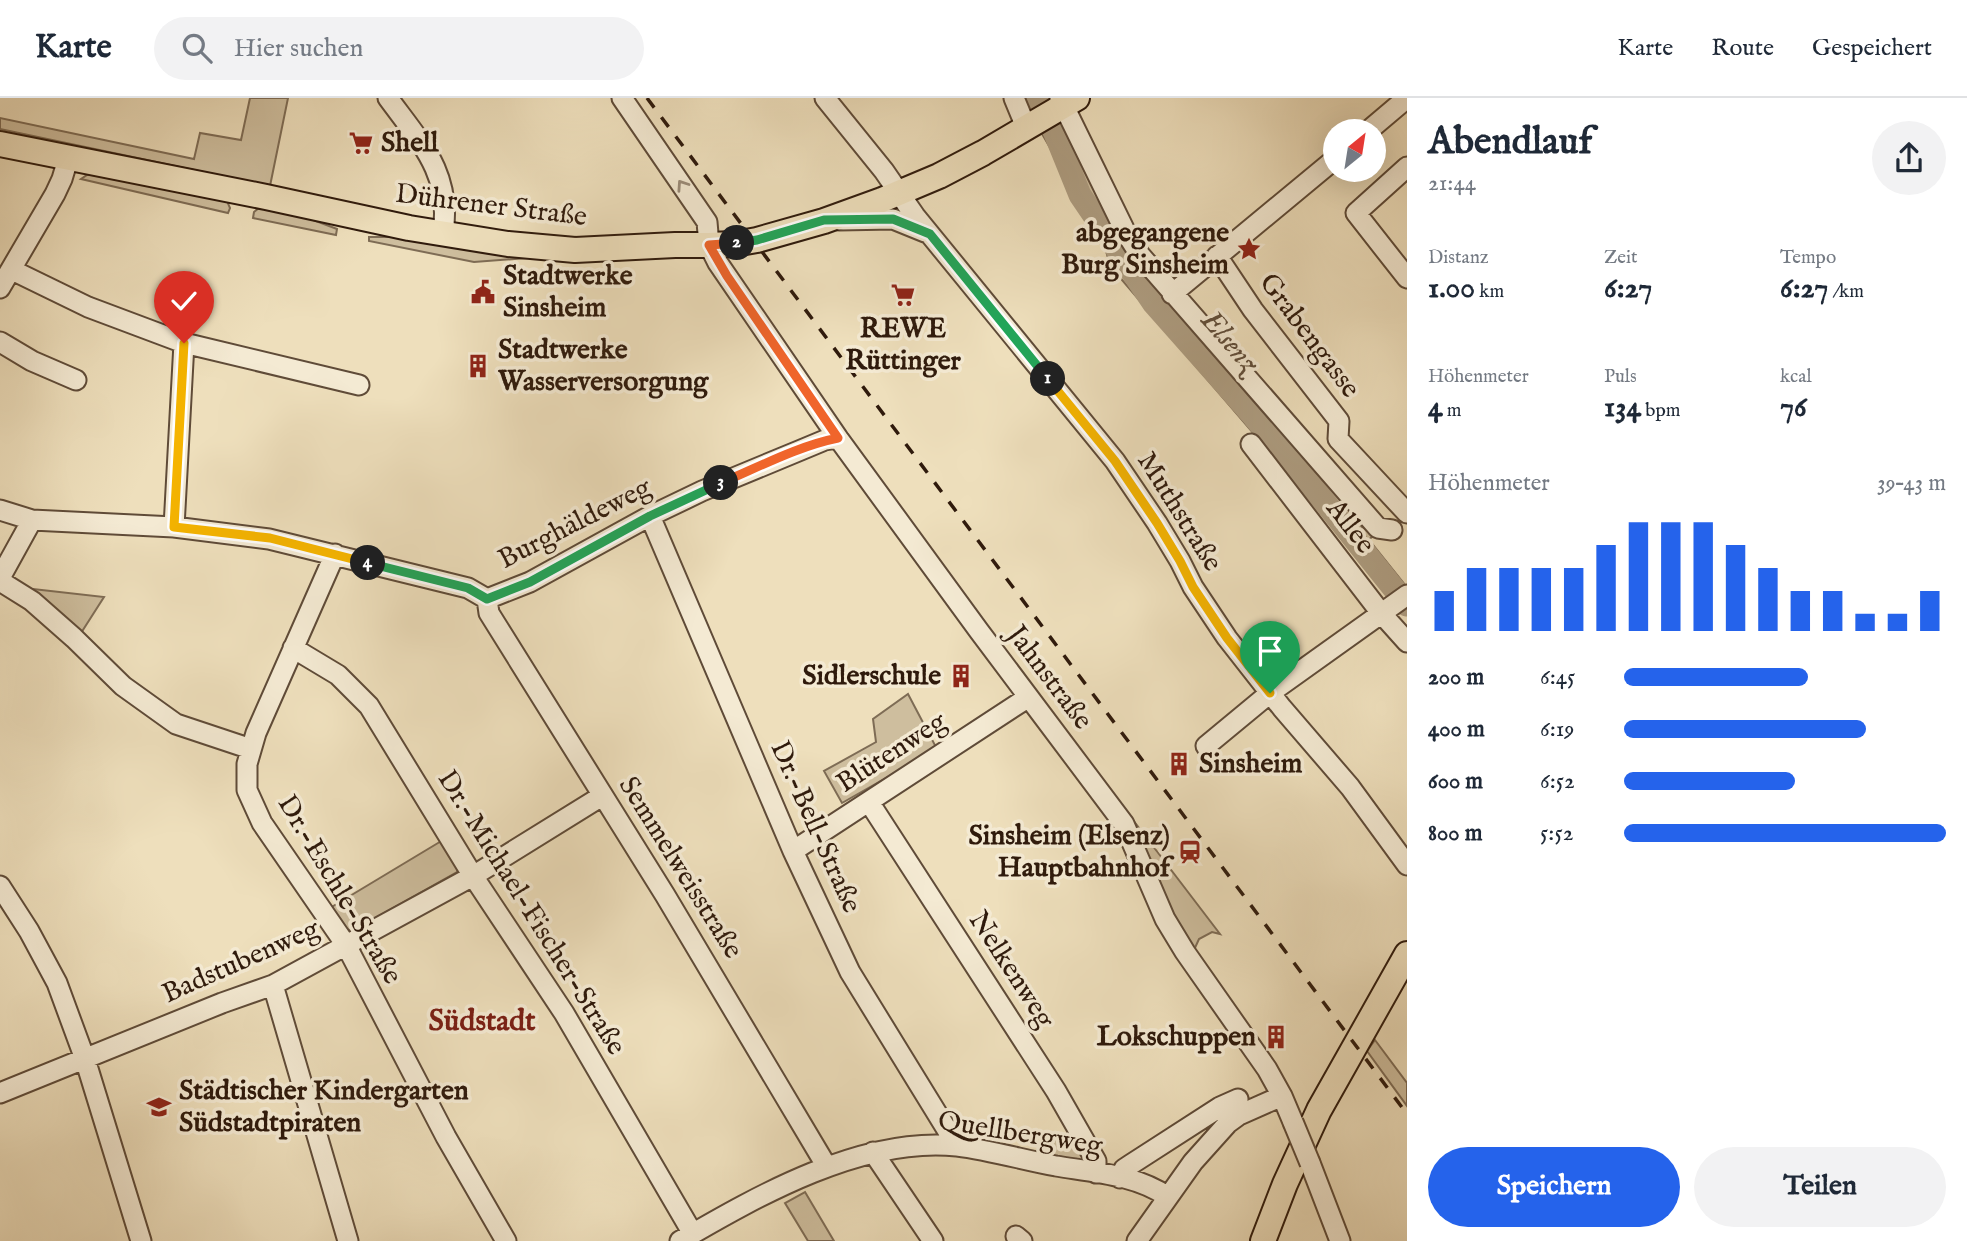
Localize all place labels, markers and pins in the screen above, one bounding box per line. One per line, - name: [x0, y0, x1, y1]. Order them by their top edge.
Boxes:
- place label: Shell: [381, 126, 440, 161]
- supermarket icon: Shell: [347, 129, 375, 157]
- place label: abgegangene Burg Sinsheim: [1061, 216, 1229, 283]
- pin: 2: [720, 226, 754, 260]
- place icon: abgegangene Burg Sinsheim: [1235, 235, 1263, 263]
- place label: Stadtwerke Sinsheim: [503, 259, 633, 326]
- pin: [154, 271, 214, 343]
- public building icon: Stadtwerke Sinsheim: [469, 278, 497, 306]
- supermarket icon: REWE Rüttinger: [889, 281, 917, 309]
- place label: REWE Rüttinger: [845, 312, 962, 379]
- place label: Stadtwerke Wasserversorgung: [497, 333, 709, 400]
- building icon: Stadtwerke Wasserversorgung: [464, 352, 492, 380]
- pin: 1: [1030, 362, 1066, 396]
- pin: 3: [704, 466, 738, 500]
- pin: 4: [350, 546, 386, 580]
- pin: [1240, 621, 1300, 693]
- place label: Sidlerschule: [802, 659, 941, 694]
- building icon: Sidlerschule: [947, 662, 975, 690]
- place label: Sinsheim: [1199, 747, 1303, 782]
- building icon: Sinsheim: [1165, 750, 1193, 778]
- place label: Sinsheim (Elsenz) Hauptbahnhof: [968, 819, 1175, 886]
- station icon: Sinsheim (Elsenz) Hauptbahnhof: [1176, 838, 1204, 866]
- place label: Lokschuppen: [1097, 1020, 1256, 1055]
- building icon: Lokschuppen: [1262, 1023, 1290, 1051]
- place label: Städtischer Kindergarten Südstadtpiraten: [179, 1074, 469, 1141]
- school or university icon: Städtischer Kindergarten Südstadtpiraten: [145, 1093, 173, 1121]

